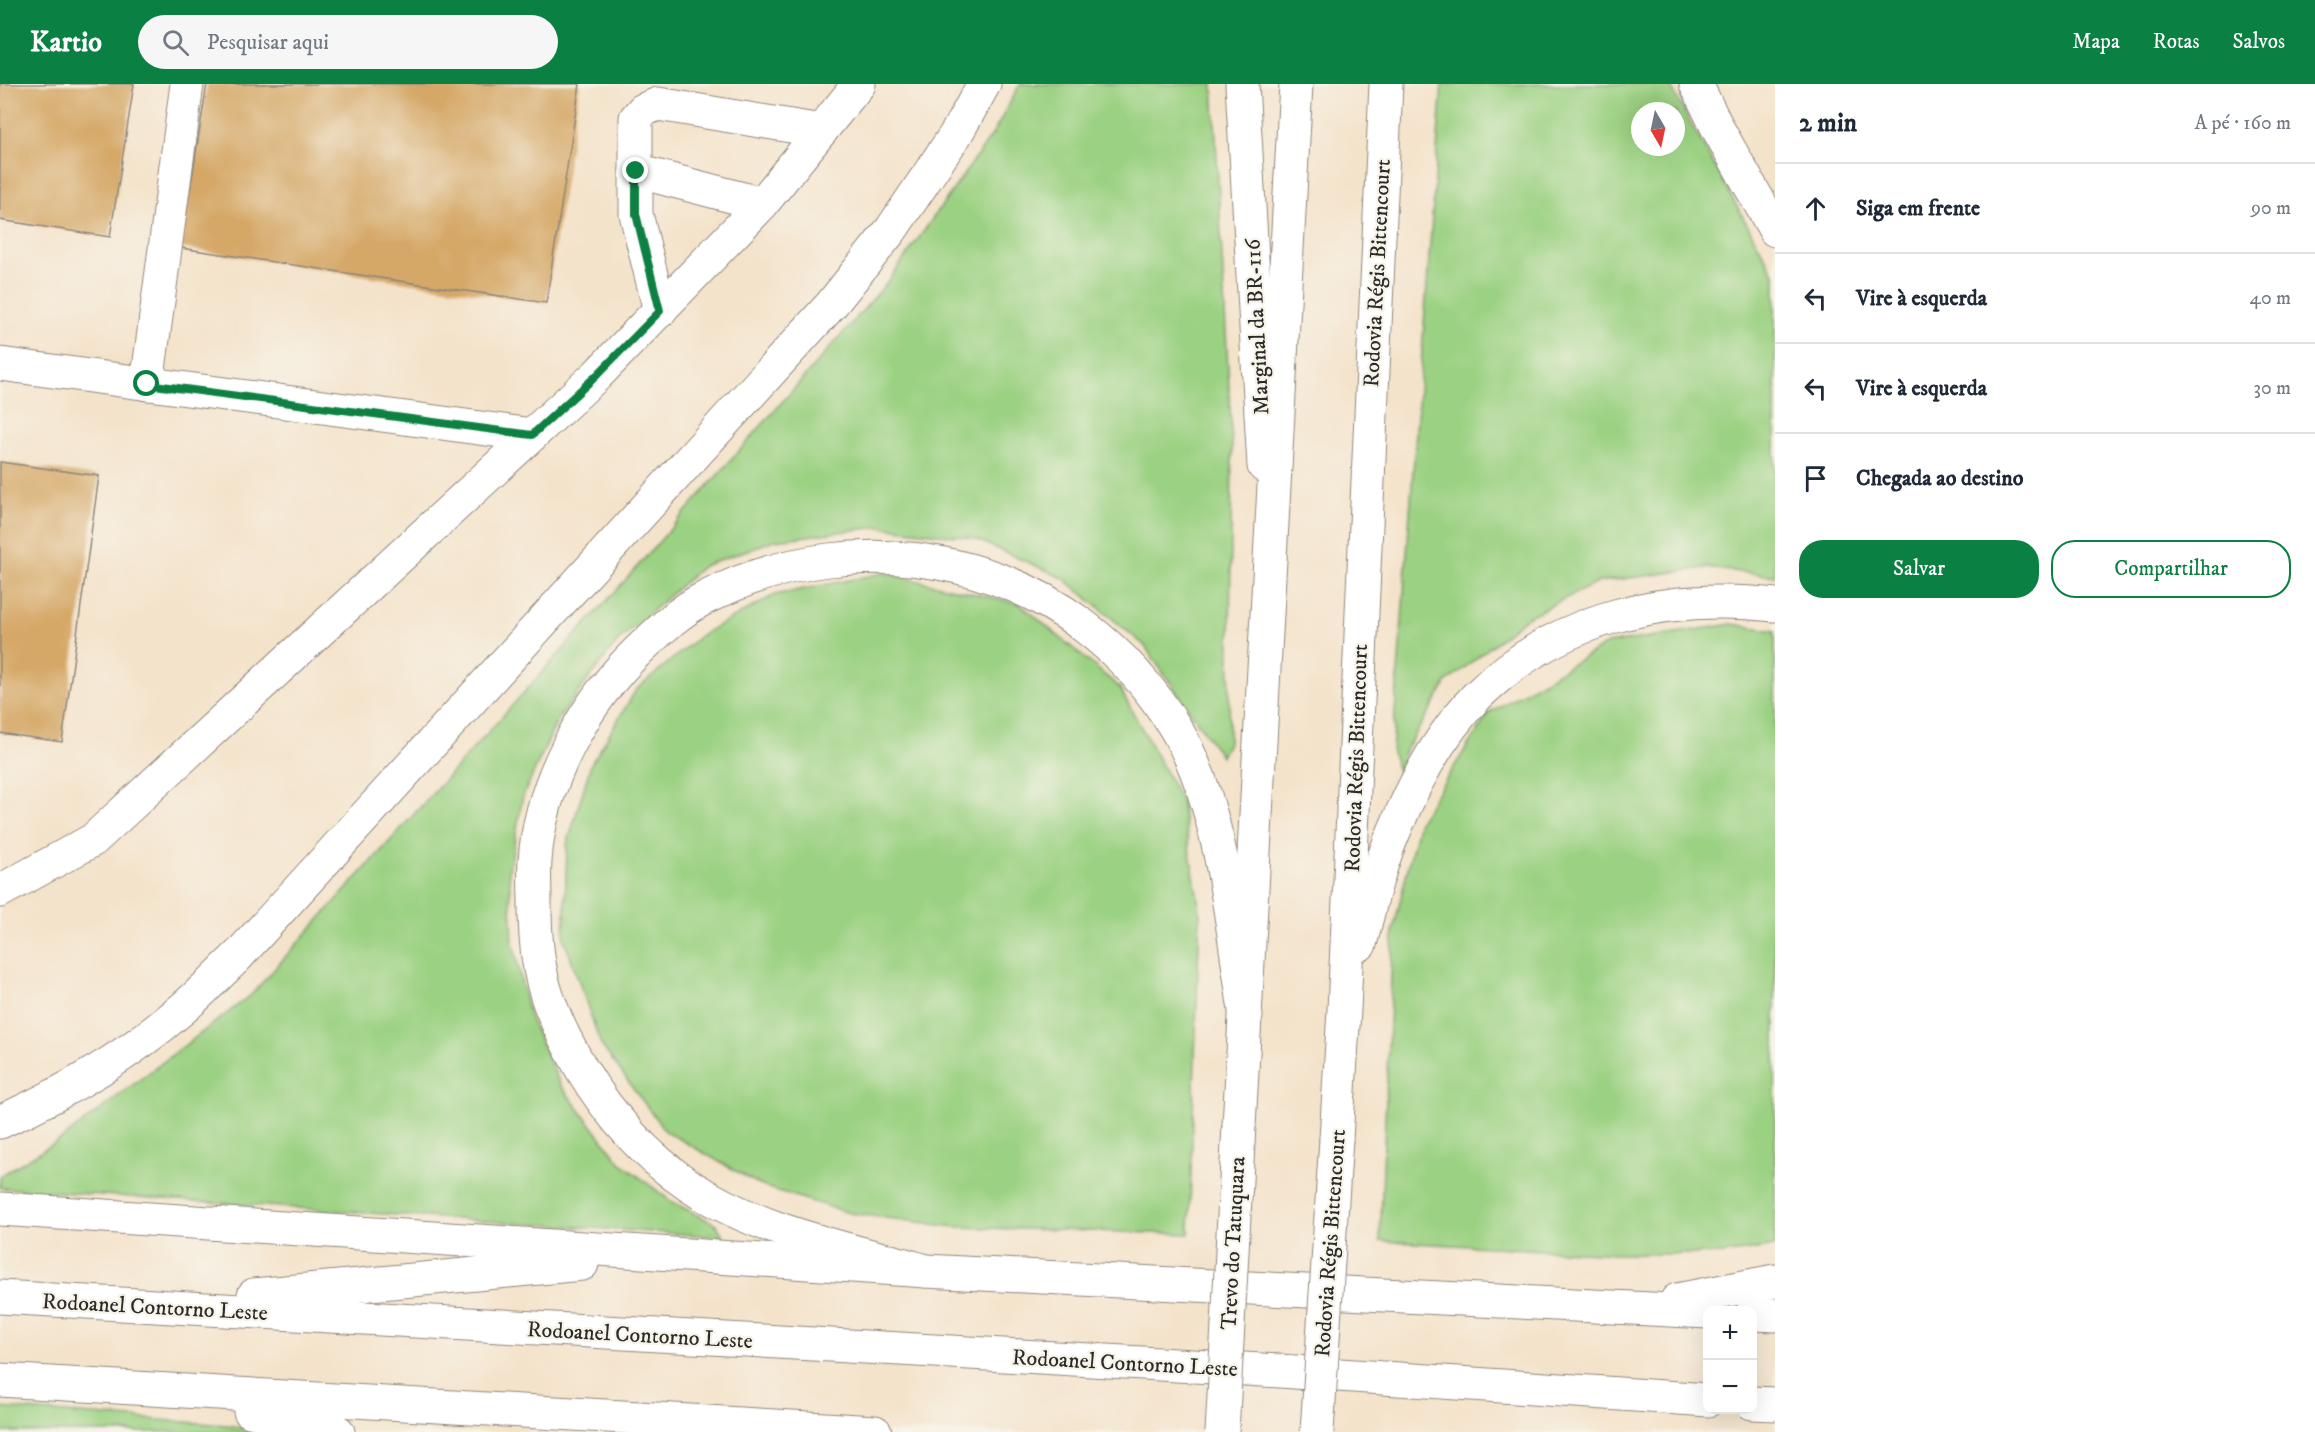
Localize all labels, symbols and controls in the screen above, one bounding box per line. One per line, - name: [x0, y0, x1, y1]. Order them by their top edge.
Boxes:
- search box: [138, 15, 558, 69]
- text: Kartio: [30, 25, 102, 60]
- icon: search: [159, 26, 192, 59]
- text: Pesquisar aqui: [207, 29, 329, 56]
- text: Mapa: [2072, 29, 2120, 55]
- text: Rotas: [2153, 29, 2200, 55]
- text: Salvos: [2233, 29, 2285, 55]
- north arrow: [1631, 102, 1685, 156]
- text: 2 min: [1799, 107, 1857, 140]
- text: A pé · 160 m: [2195, 111, 2291, 136]
- route end: [622, 157, 648, 183]
- street label: Rodovia Régis Bittencourt: [1358, 158, 1397, 388]
- icon: ahead: [1799, 192, 1832, 225]
- text: Siga em frente: [1856, 195, 1980, 222]
- text: 90 m: [2251, 196, 2291, 221]
- street label: Marginal da BR-116: [1239, 237, 1276, 416]
- icon: left: [1799, 282, 1832, 315]
- text: Vire à esquerda: [1856, 285, 1987, 312]
- text: 40 m: [2249, 286, 2291, 311]
- route start: [133, 370, 159, 396]
- icon: left: [1799, 372, 1832, 405]
- text: Vire à esquerda: [1856, 375, 1987, 402]
- text: 30 m: [2253, 376, 2291, 401]
- icon: arrive: [1799, 462, 1832, 495]
- text: Chegada ao destino: [1856, 465, 2023, 492]
- button: Salvar: [1799, 540, 2039, 598]
- button: Compartilhar: [2051, 540, 2291, 598]
- street label: Rodovia Régis Bittencourt: [1339, 643, 1374, 873]
- street label: Rodovia Régis Bittencourt: [1309, 1128, 1352, 1358]
- street label: Trevo do Tatuquara: [1215, 1155, 1252, 1330]
- street label: Rodoanel Contorno Leste: [41, 1288, 268, 1327]
- map controls: [1703, 1306, 1757, 1414]
- button: +: [1703, 1306, 1757, 1360]
- street label: Rodoanel Contorno Leste: [526, 1316, 753, 1355]
- street label: Rodoanel Contorno Leste: [1011, 1344, 1238, 1383]
- button: −: [1703, 1360, 1757, 1414]

